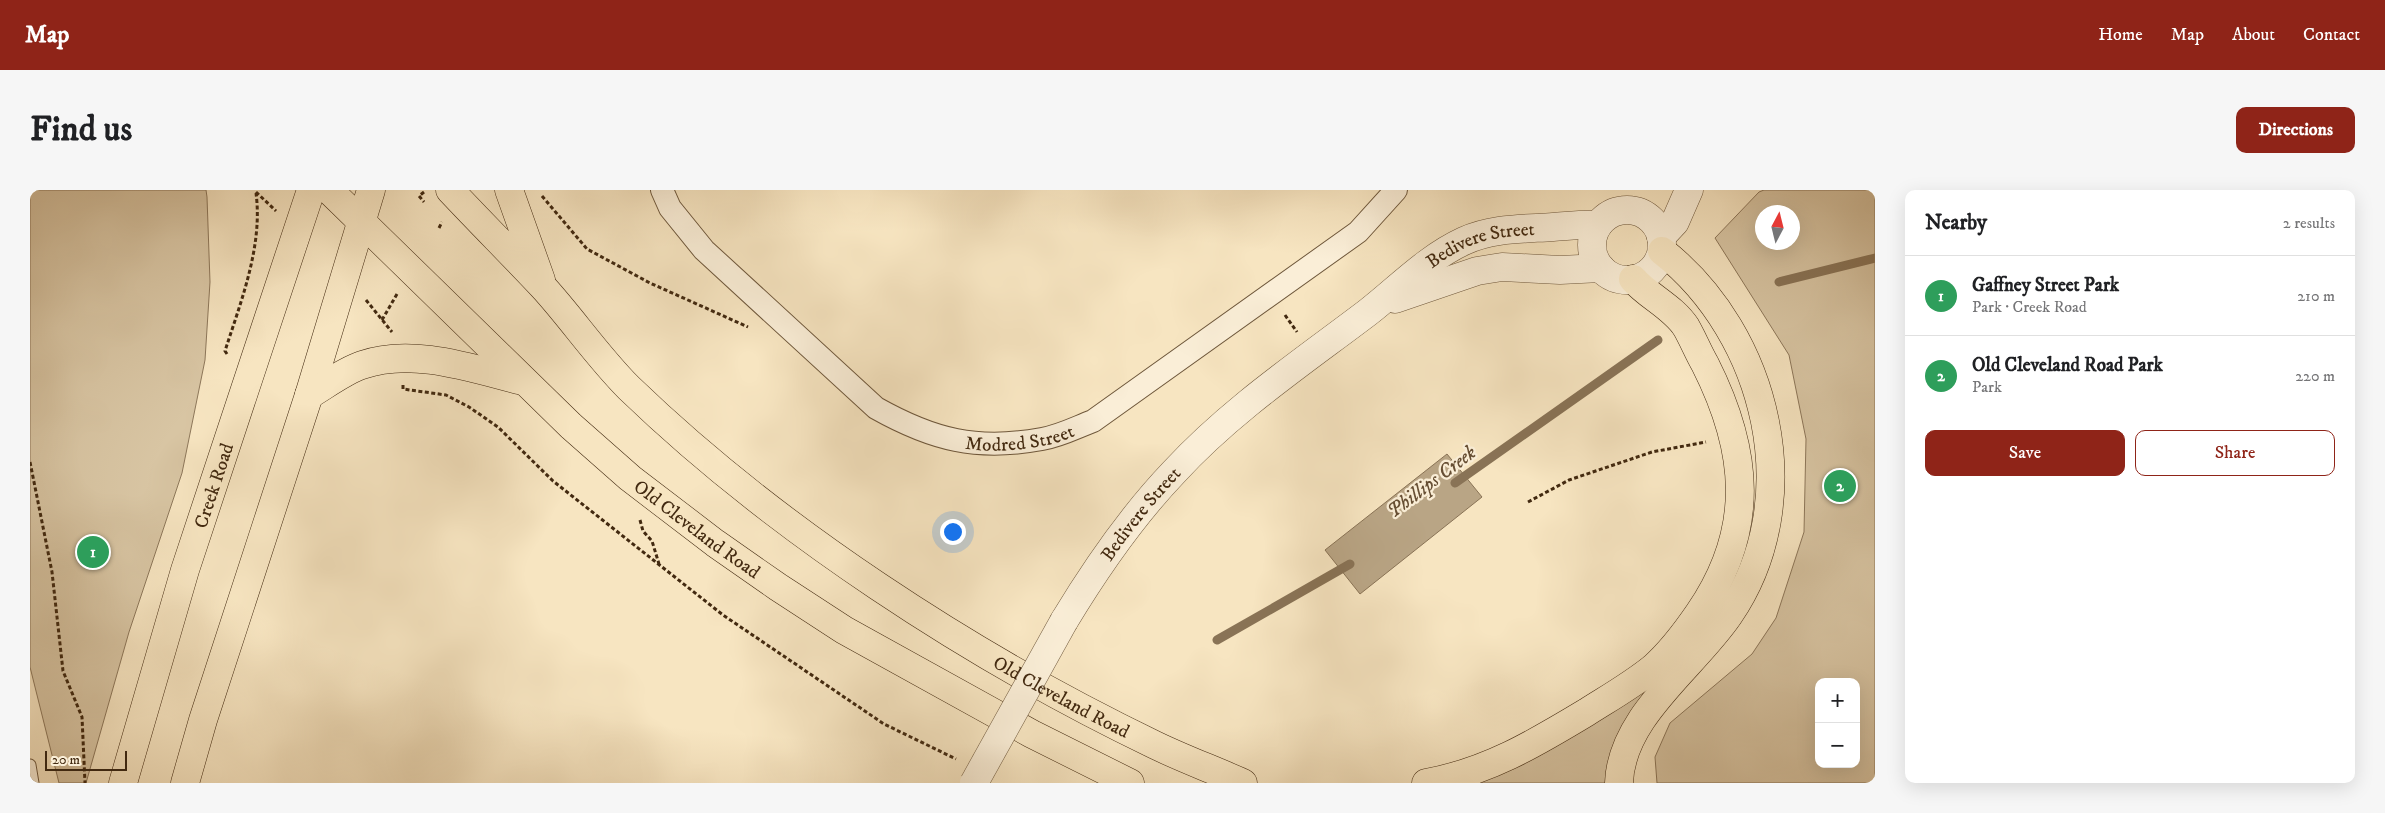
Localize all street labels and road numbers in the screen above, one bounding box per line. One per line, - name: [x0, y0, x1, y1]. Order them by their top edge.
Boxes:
- street label: Bedivere Street: [1422, 218, 1535, 274]
- street label: Modred Street: [964, 420, 1078, 457]
- street label: Creek Road: [190, 440, 239, 531]
- street label: Bedivere Street: [1096, 463, 1186, 566]
- street label: Old Cleveland Road: [629, 475, 765, 584]
- street label: Old Cleveland Road: [989, 651, 1133, 744]

